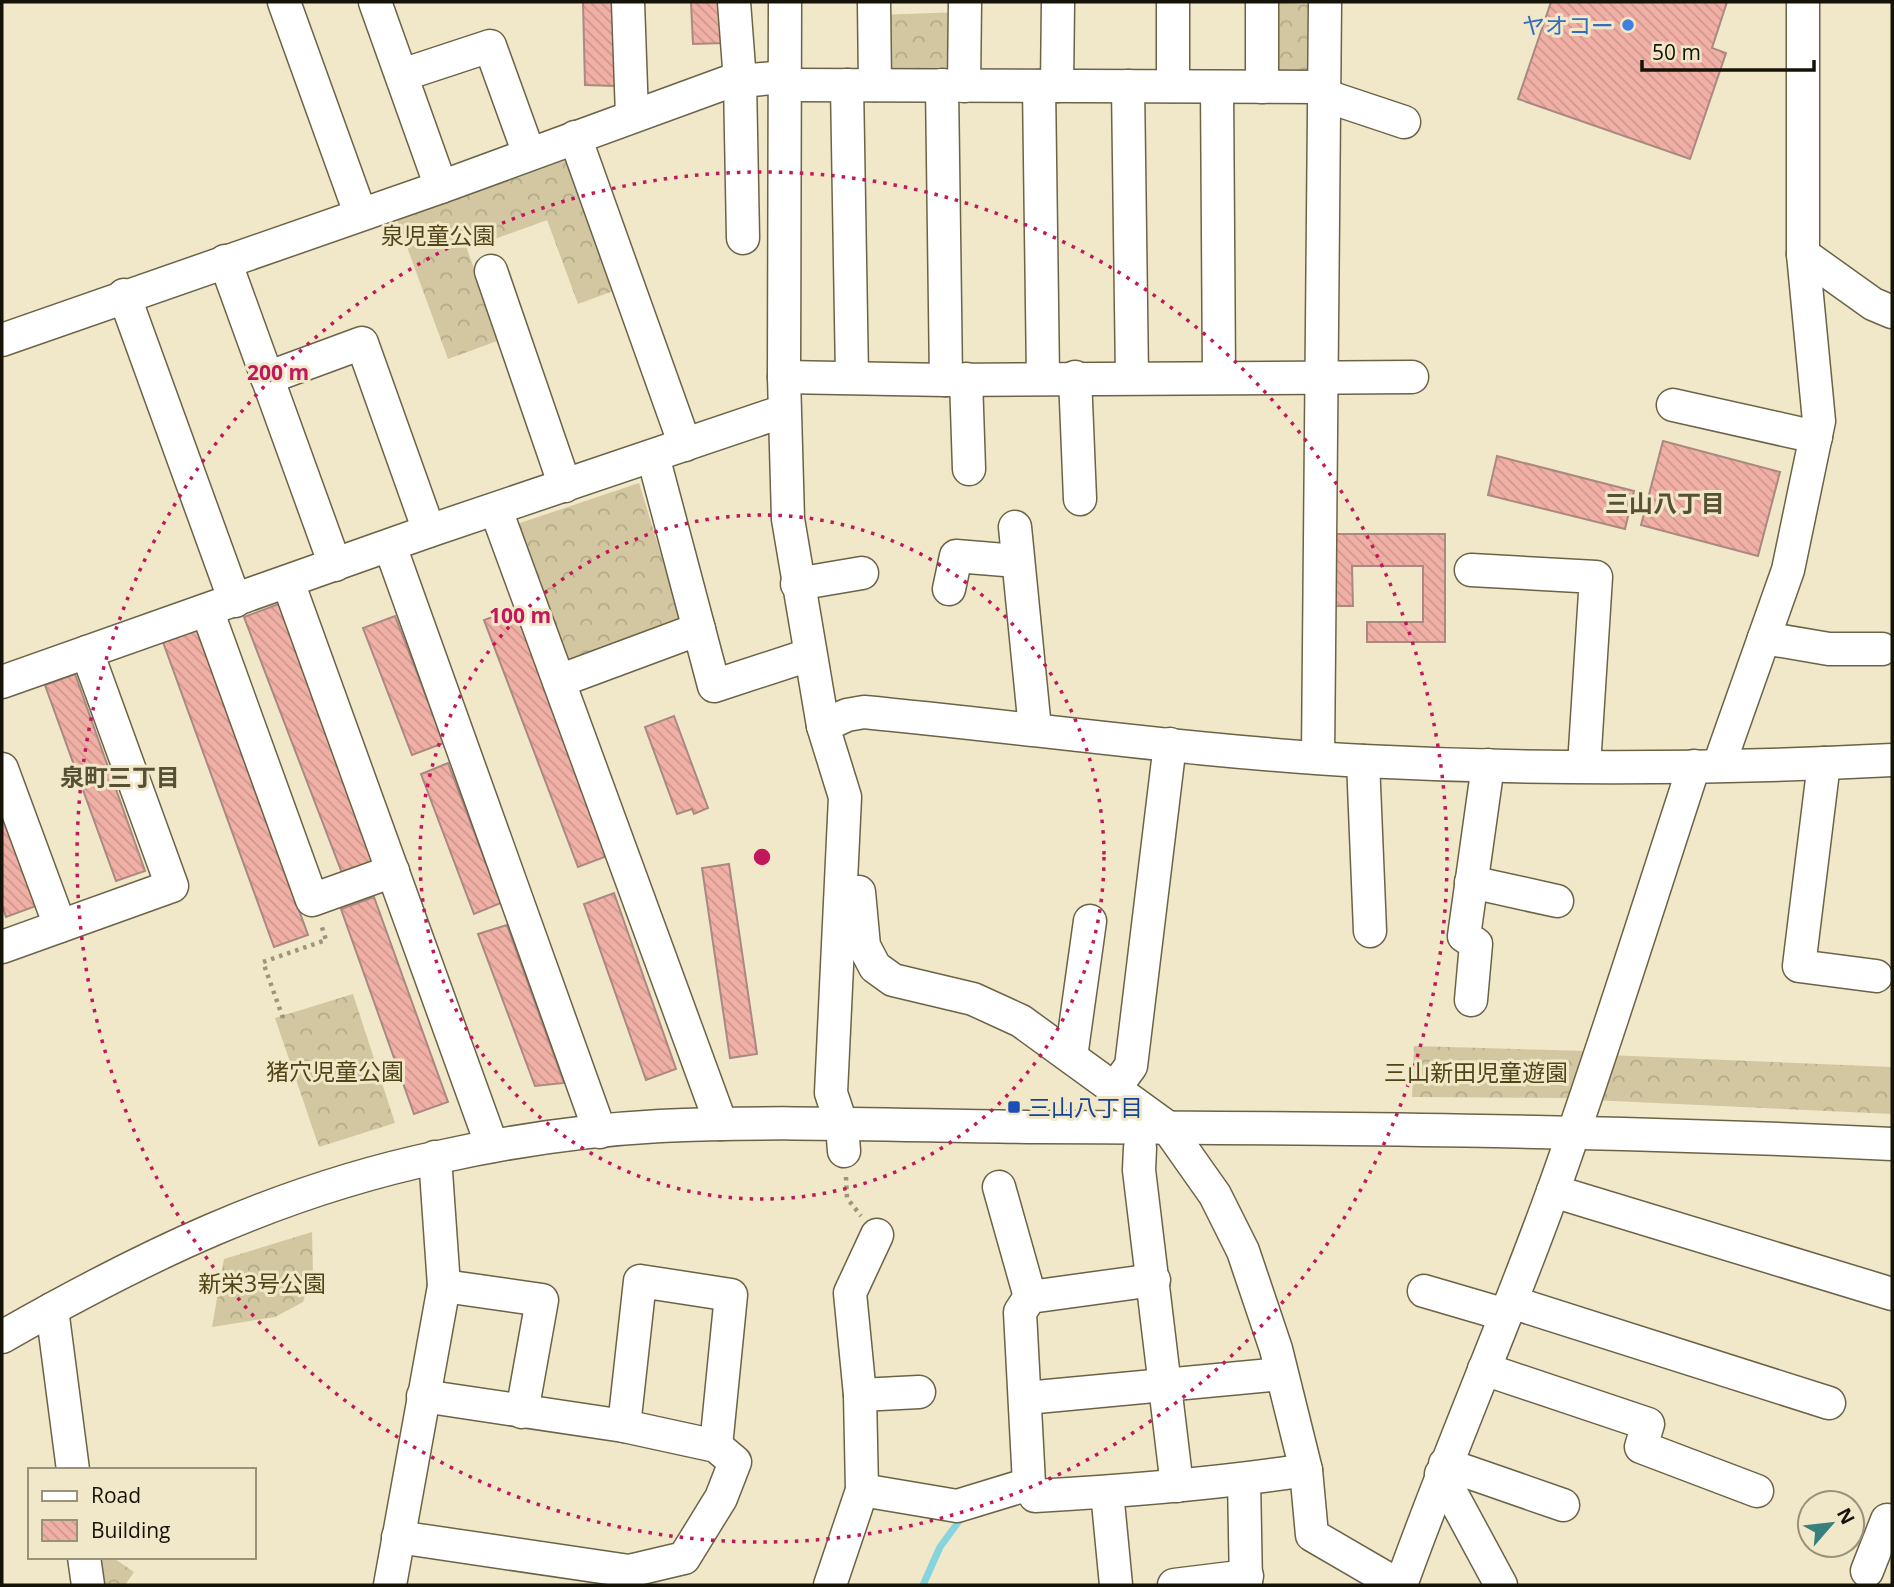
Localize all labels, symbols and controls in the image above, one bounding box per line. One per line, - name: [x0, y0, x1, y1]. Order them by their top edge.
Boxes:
- place label: ヤオコー: [1522, 9, 1614, 41]
- marker: ヤオコー: [1620, 17, 1636, 33]
- scale bar: [1642, 28, 1814, 72]
- text: 50 m: [1652, 38, 1701, 66]
- park label: 泉児童公園: [381, 219, 496, 251]
- text: 200 m: [247, 358, 309, 386]
- district label: 三山八丁目: [1605, 486, 1725, 519]
- text: 100 m: [489, 601, 551, 629]
- district label: 泉町三丁目: [60, 760, 180, 793]
- centre of rings: [750, 845, 774, 869]
- park label: 猪穴児童公園: [266, 1055, 404, 1087]
- park label: 三山新田児童遊園: [1384, 1056, 1568, 1088]
- place label: 三山八丁目: [1028, 1091, 1143, 1123]
- marker: 三山八丁目: [1006, 1099, 1022, 1115]
- park label: 新栄3号公園: [198, 1267, 326, 1299]
- legend: [28, 1468, 256, 1559]
- text: Road: [91, 1481, 141, 1509]
- north arrow: [1796, 1489, 1866, 1559]
- text: N: [1831, 1503, 1861, 1529]
- text: Building: [91, 1516, 170, 1544]

